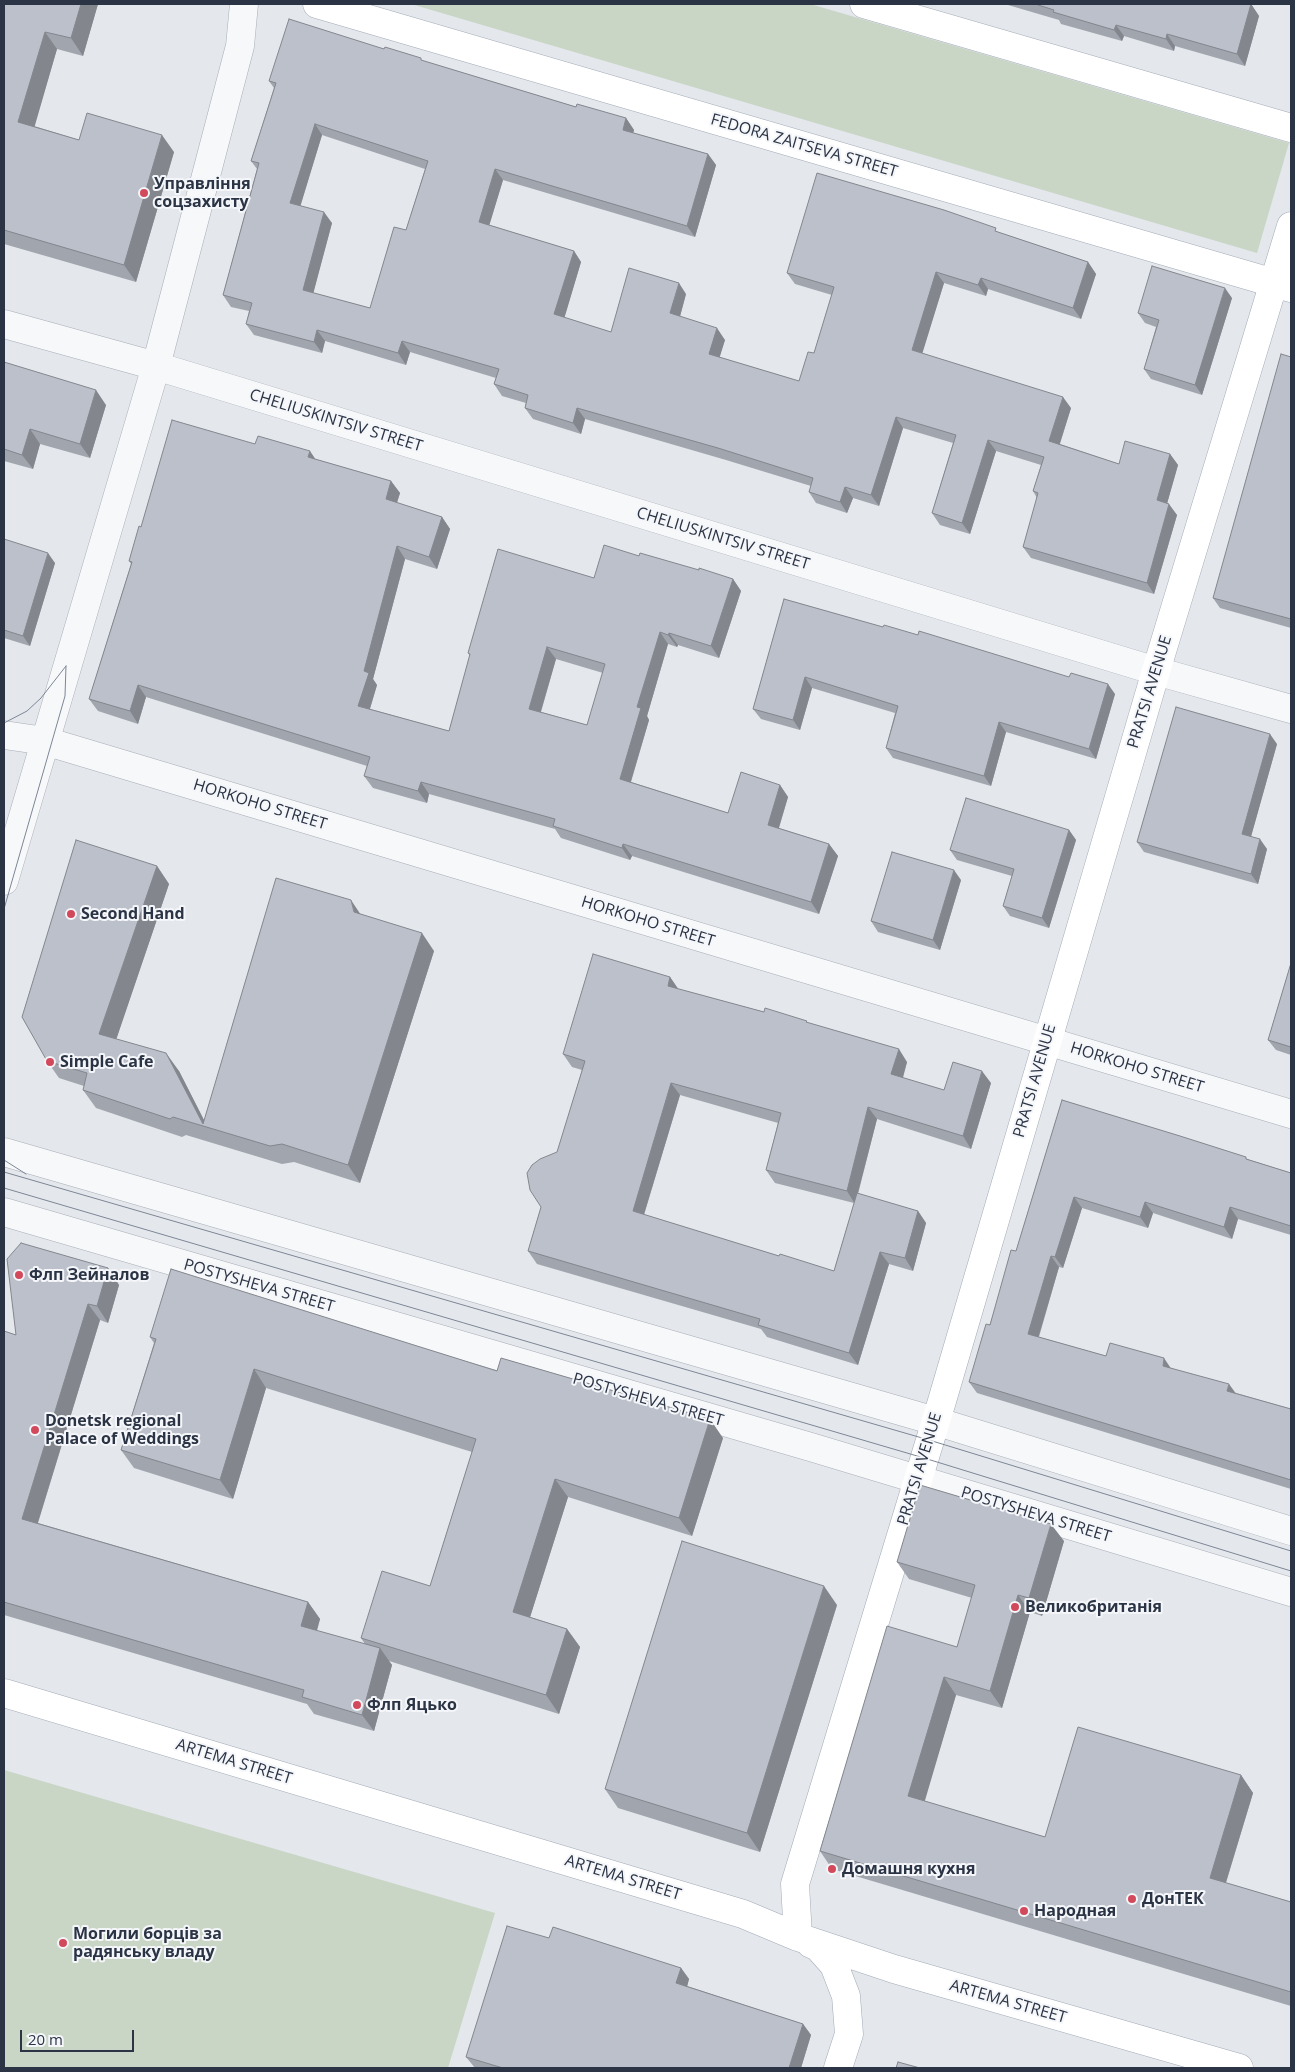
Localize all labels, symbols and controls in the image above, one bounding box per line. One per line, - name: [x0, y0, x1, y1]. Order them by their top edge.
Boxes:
- street label: FEDORA ZAITSEVA STREET: [708, 110, 900, 182]
- place label: Управління соцзахисту: [154, 174, 251, 212]
- marker: Управління соцзахисту: [138, 187, 150, 199]
- street label: CHELIUSKINTSIV STREET: [247, 385, 425, 457]
- street label: CHELIUSKINTSIV STREET: [634, 503, 812, 575]
- street label: PRATSI AVENUE: [1124, 633, 1176, 751]
- street label: HORKOHO STREET: [191, 776, 329, 834]
- street label: HORKOHO STREET: [579, 893, 717, 951]
- place label: Second Hand: [81, 904, 185, 924]
- marker: Second Hand: [65, 908, 77, 920]
- street label: PRATSI AVENUE: [1010, 1022, 1060, 1140]
- street label: HORKOHO STREET: [1068, 1039, 1206, 1097]
- place label: Simple Cafe: [60, 1052, 154, 1072]
- marker: Simple Cafe: [44, 1056, 56, 1068]
- street label: POSTYSHEVA STREET: [181, 1255, 337, 1317]
- place label: Флп Зейналов: [29, 1265, 150, 1285]
- marker: Флп Зейналов: [13, 1269, 25, 1281]
- street label: POSTYSHEVA STREET: [570, 1369, 726, 1431]
- street label: PRATSI AVENUE: [894, 1410, 946, 1528]
- place label: Donetsk regional Palace of Weddings: [45, 1411, 199, 1449]
- marker: Donetsk regional Palace of Weddings: [29, 1424, 41, 1436]
- street label: POSTYSHEVA STREET: [959, 1483, 1113, 1547]
- place label: Великобританія: [1025, 1597, 1162, 1617]
- marker: Великобританія: [1009, 1601, 1021, 1613]
- place label: Флп Яцько: [367, 1695, 457, 1715]
- marker: Флп Яцько: [351, 1699, 363, 1711]
- street label: ARTEMA STREET: [174, 1735, 294, 1789]
- street label: ARTEMA STREET: [563, 1851, 683, 1905]
- place label: Домашня кухня: [842, 1859, 975, 1879]
- marker: Домашня кухня: [826, 1863, 838, 1875]
- place label: ДонТЕК: [1142, 1889, 1204, 1909]
- marker: ДонТЕК: [1126, 1893, 1138, 1905]
- place label: Народная: [1034, 1901, 1116, 1921]
- marker: Народная: [1018, 1905, 1030, 1917]
- place label: Могили борців за радянську владу: [73, 1924, 222, 1962]
- marker: Могили борців за радянську владу: [57, 1937, 69, 1949]
- street label: ARTEMA STREET: [947, 1976, 1069, 2028]
- scale bar: [22, 2020, 136, 2052]
- text: 20 m: [28, 2029, 63, 2049]

